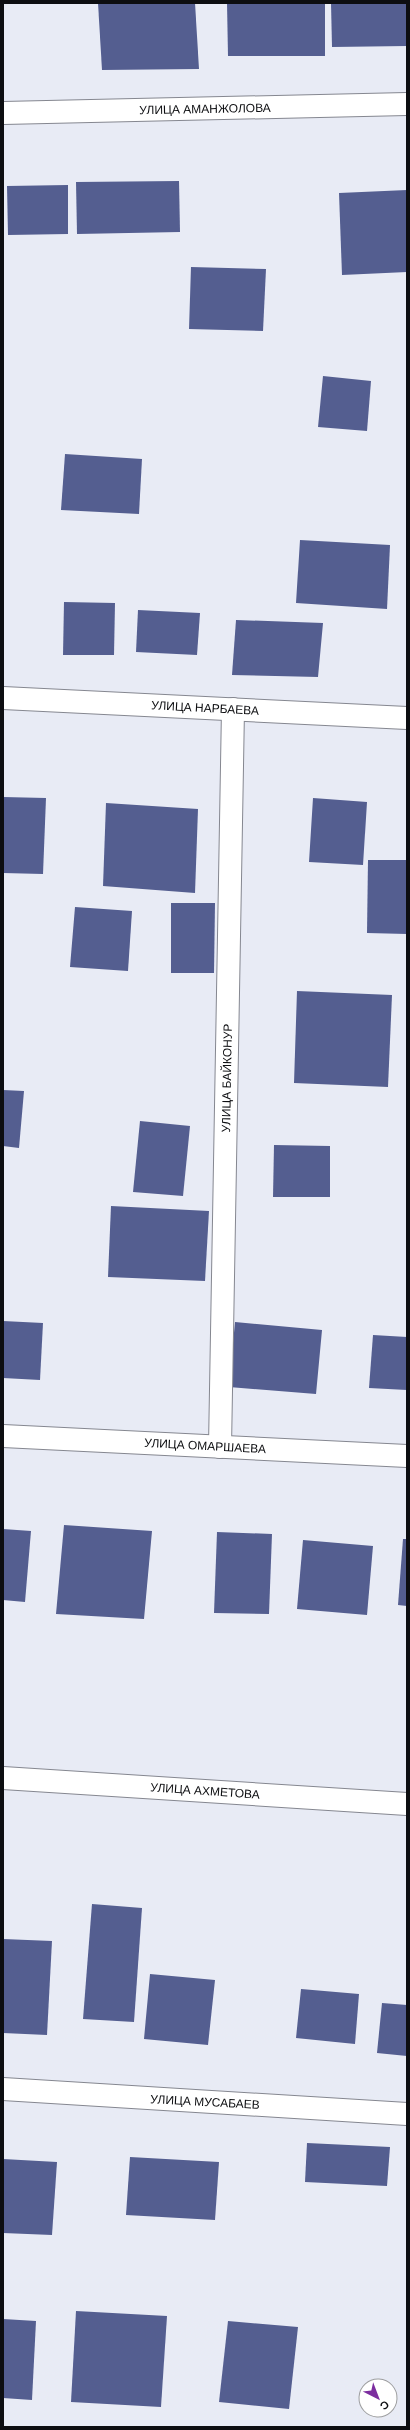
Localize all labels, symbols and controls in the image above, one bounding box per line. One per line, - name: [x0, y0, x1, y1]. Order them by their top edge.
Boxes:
- street label: УЛИЦА АМАНЖОЛОВА: [139, 101, 271, 117]
- street label: УЛИЦА НАРБАЕВА: [151, 698, 259, 718]
- street label: УЛИЦА БАЙКОНУР: [218, 1024, 235, 1132]
- street label: УЛИЦА ОМАРШАЕВА: [144, 1436, 266, 1456]
- street label: УЛИЦА АХМЕТОВА: [150, 1780, 260, 1802]
- street label: УЛИЦА МУСАБАЕВ: [150, 2092, 260, 2112]
- north arrow: [358, 2378, 398, 2418]
- text: С: [378, 2398, 392, 2413]

